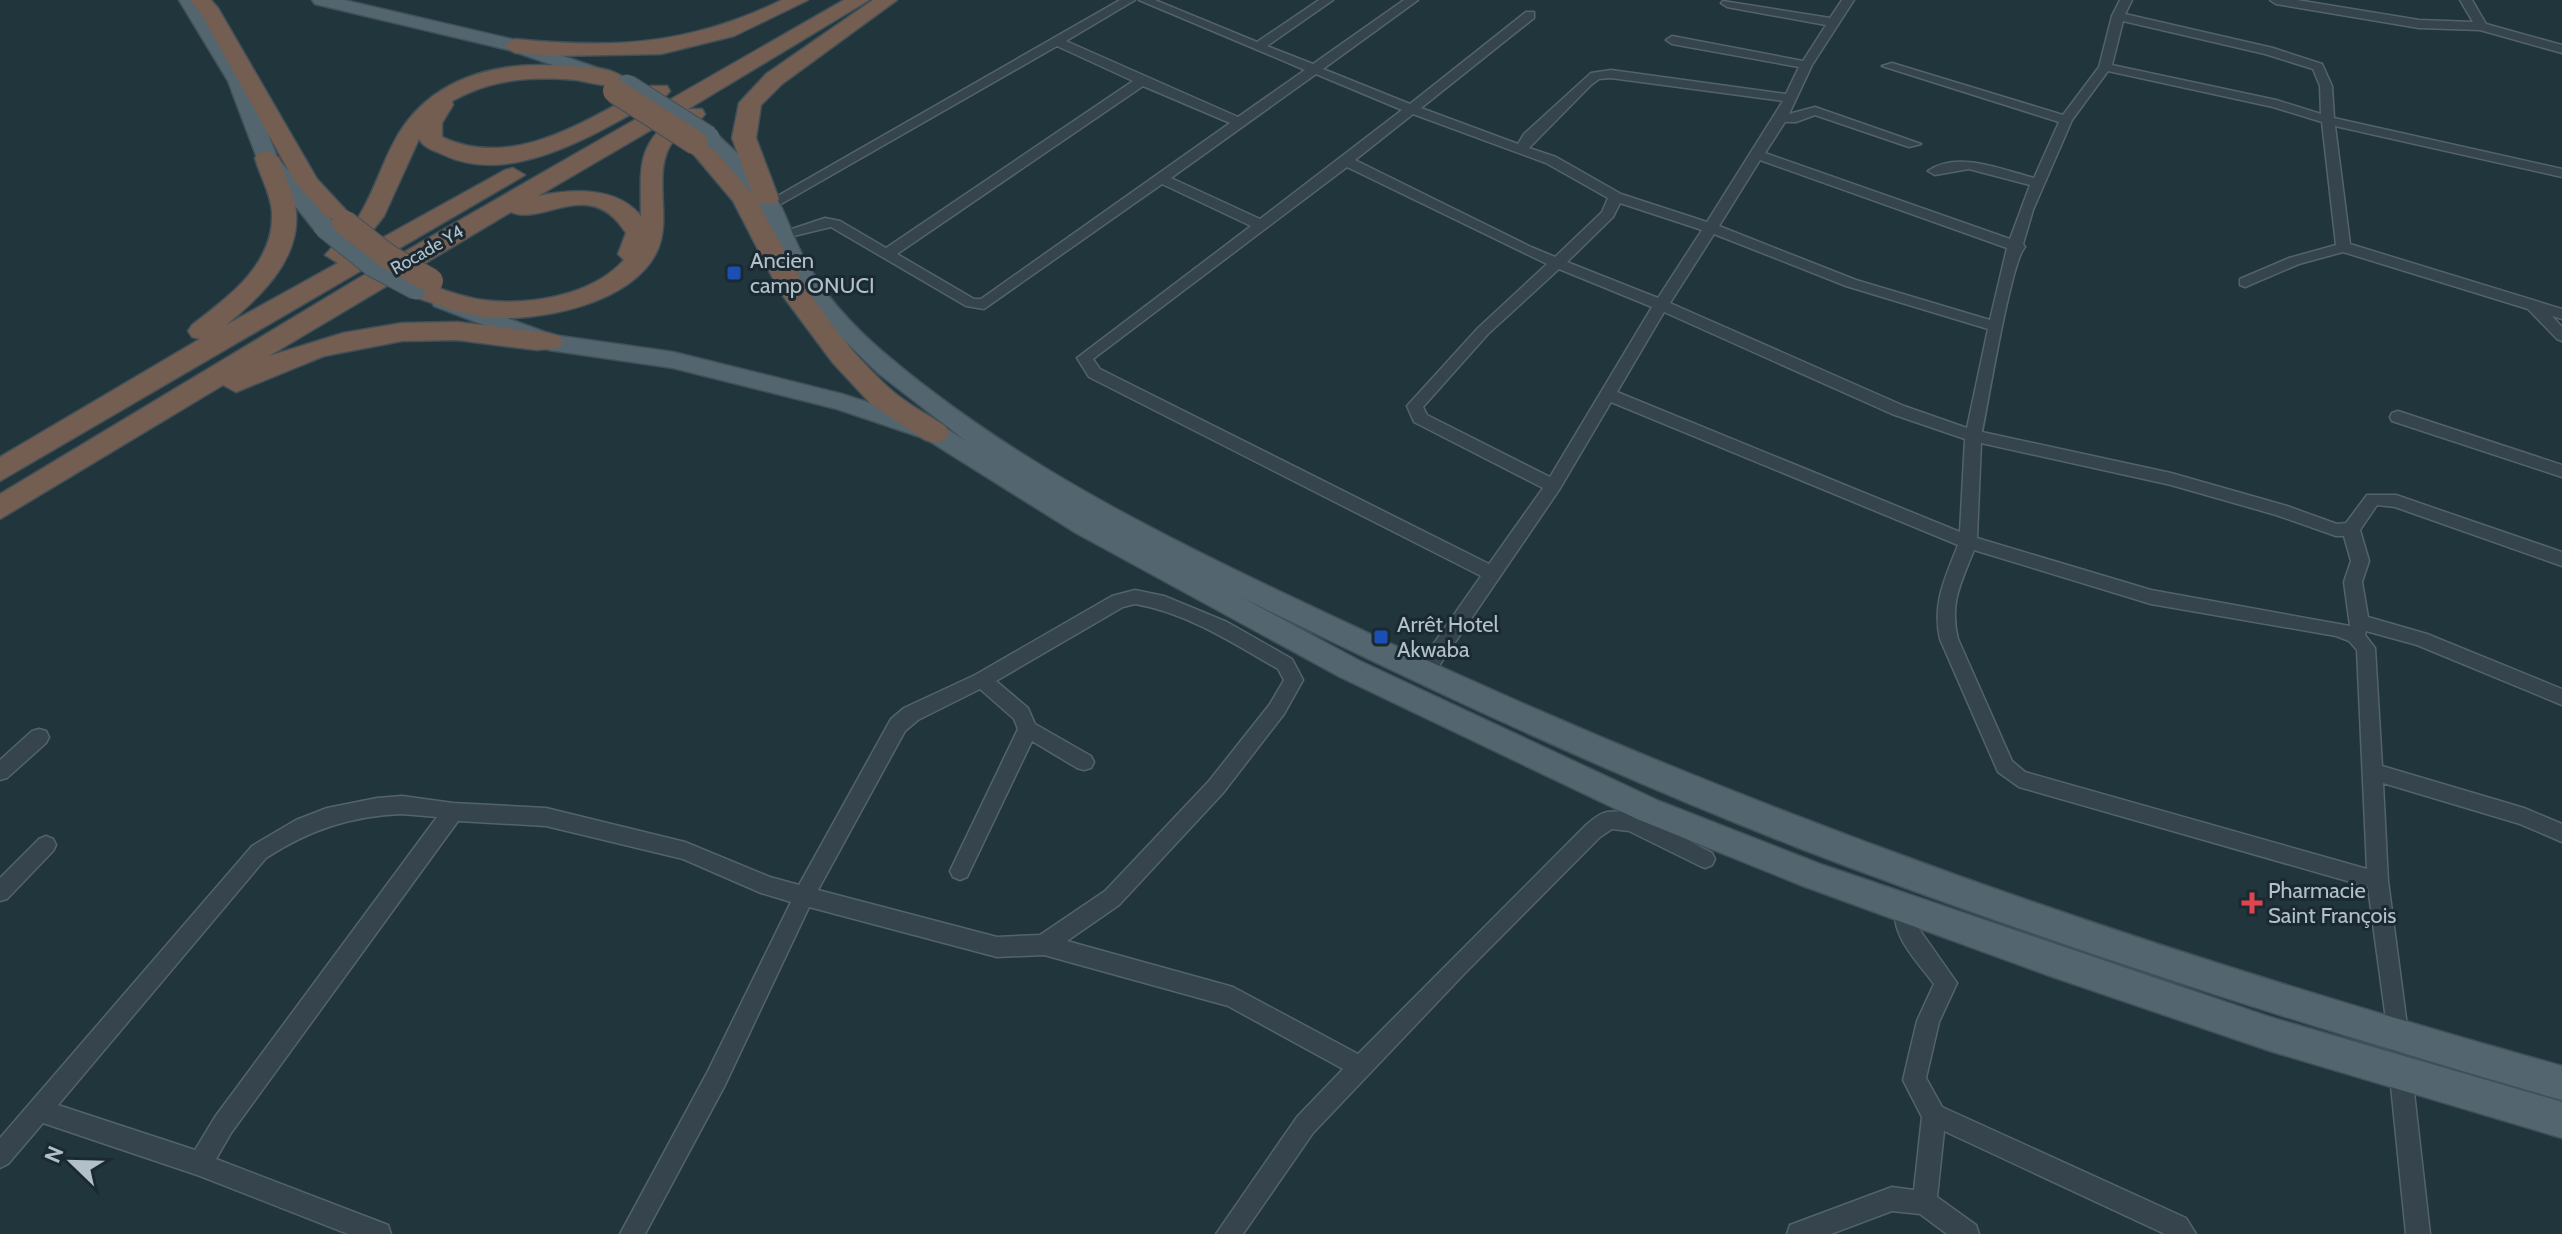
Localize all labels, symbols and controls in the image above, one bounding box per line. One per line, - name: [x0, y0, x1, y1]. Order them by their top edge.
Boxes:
- street label: Rocade Y4: [387, 220, 467, 280]
- place label: Ancien camp ONUCI: [750, 247, 875, 299]
- marker: Ancien camp ONUCI: [725, 264, 743, 282]
- place label: Arrêt Hotel Akwaba: [1397, 611, 1500, 663]
- marker: Arrêt Hotel Akwaba: [1372, 628, 1390, 646]
- place label: Pharmacie Saint François: [2268, 877, 2396, 929]
- marker: Pharmacie Saint François: [2243, 894, 2261, 912]
- north arrow: [32, 1122, 112, 1202]
- text: N: [39, 1142, 70, 1167]

